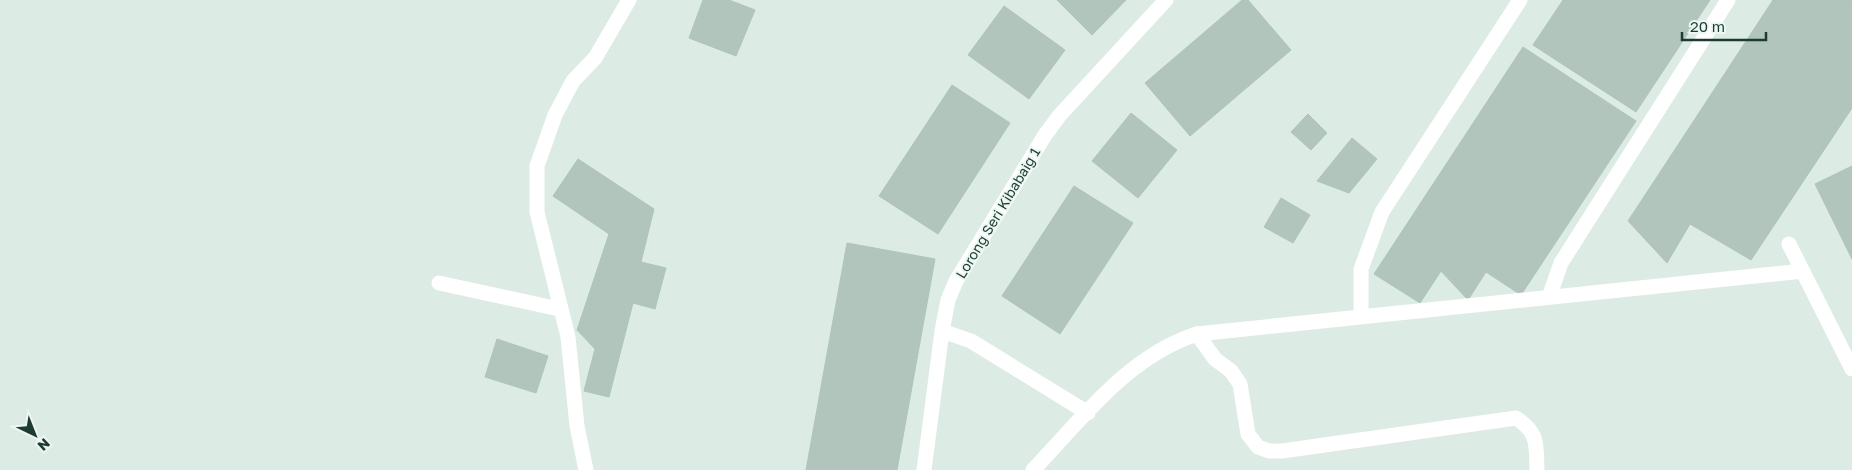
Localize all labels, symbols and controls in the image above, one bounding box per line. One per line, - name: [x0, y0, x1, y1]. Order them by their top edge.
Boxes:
- scale bar: [1682, 10, 1766, 42]
- text: 20 m: [1690, 17, 1725, 35]
- street label: Lorong Seri Kibabaig 1: [952, 144, 1043, 281]
- north arrow: [10, 410, 60, 460]
- text: N: [35, 435, 54, 455]

